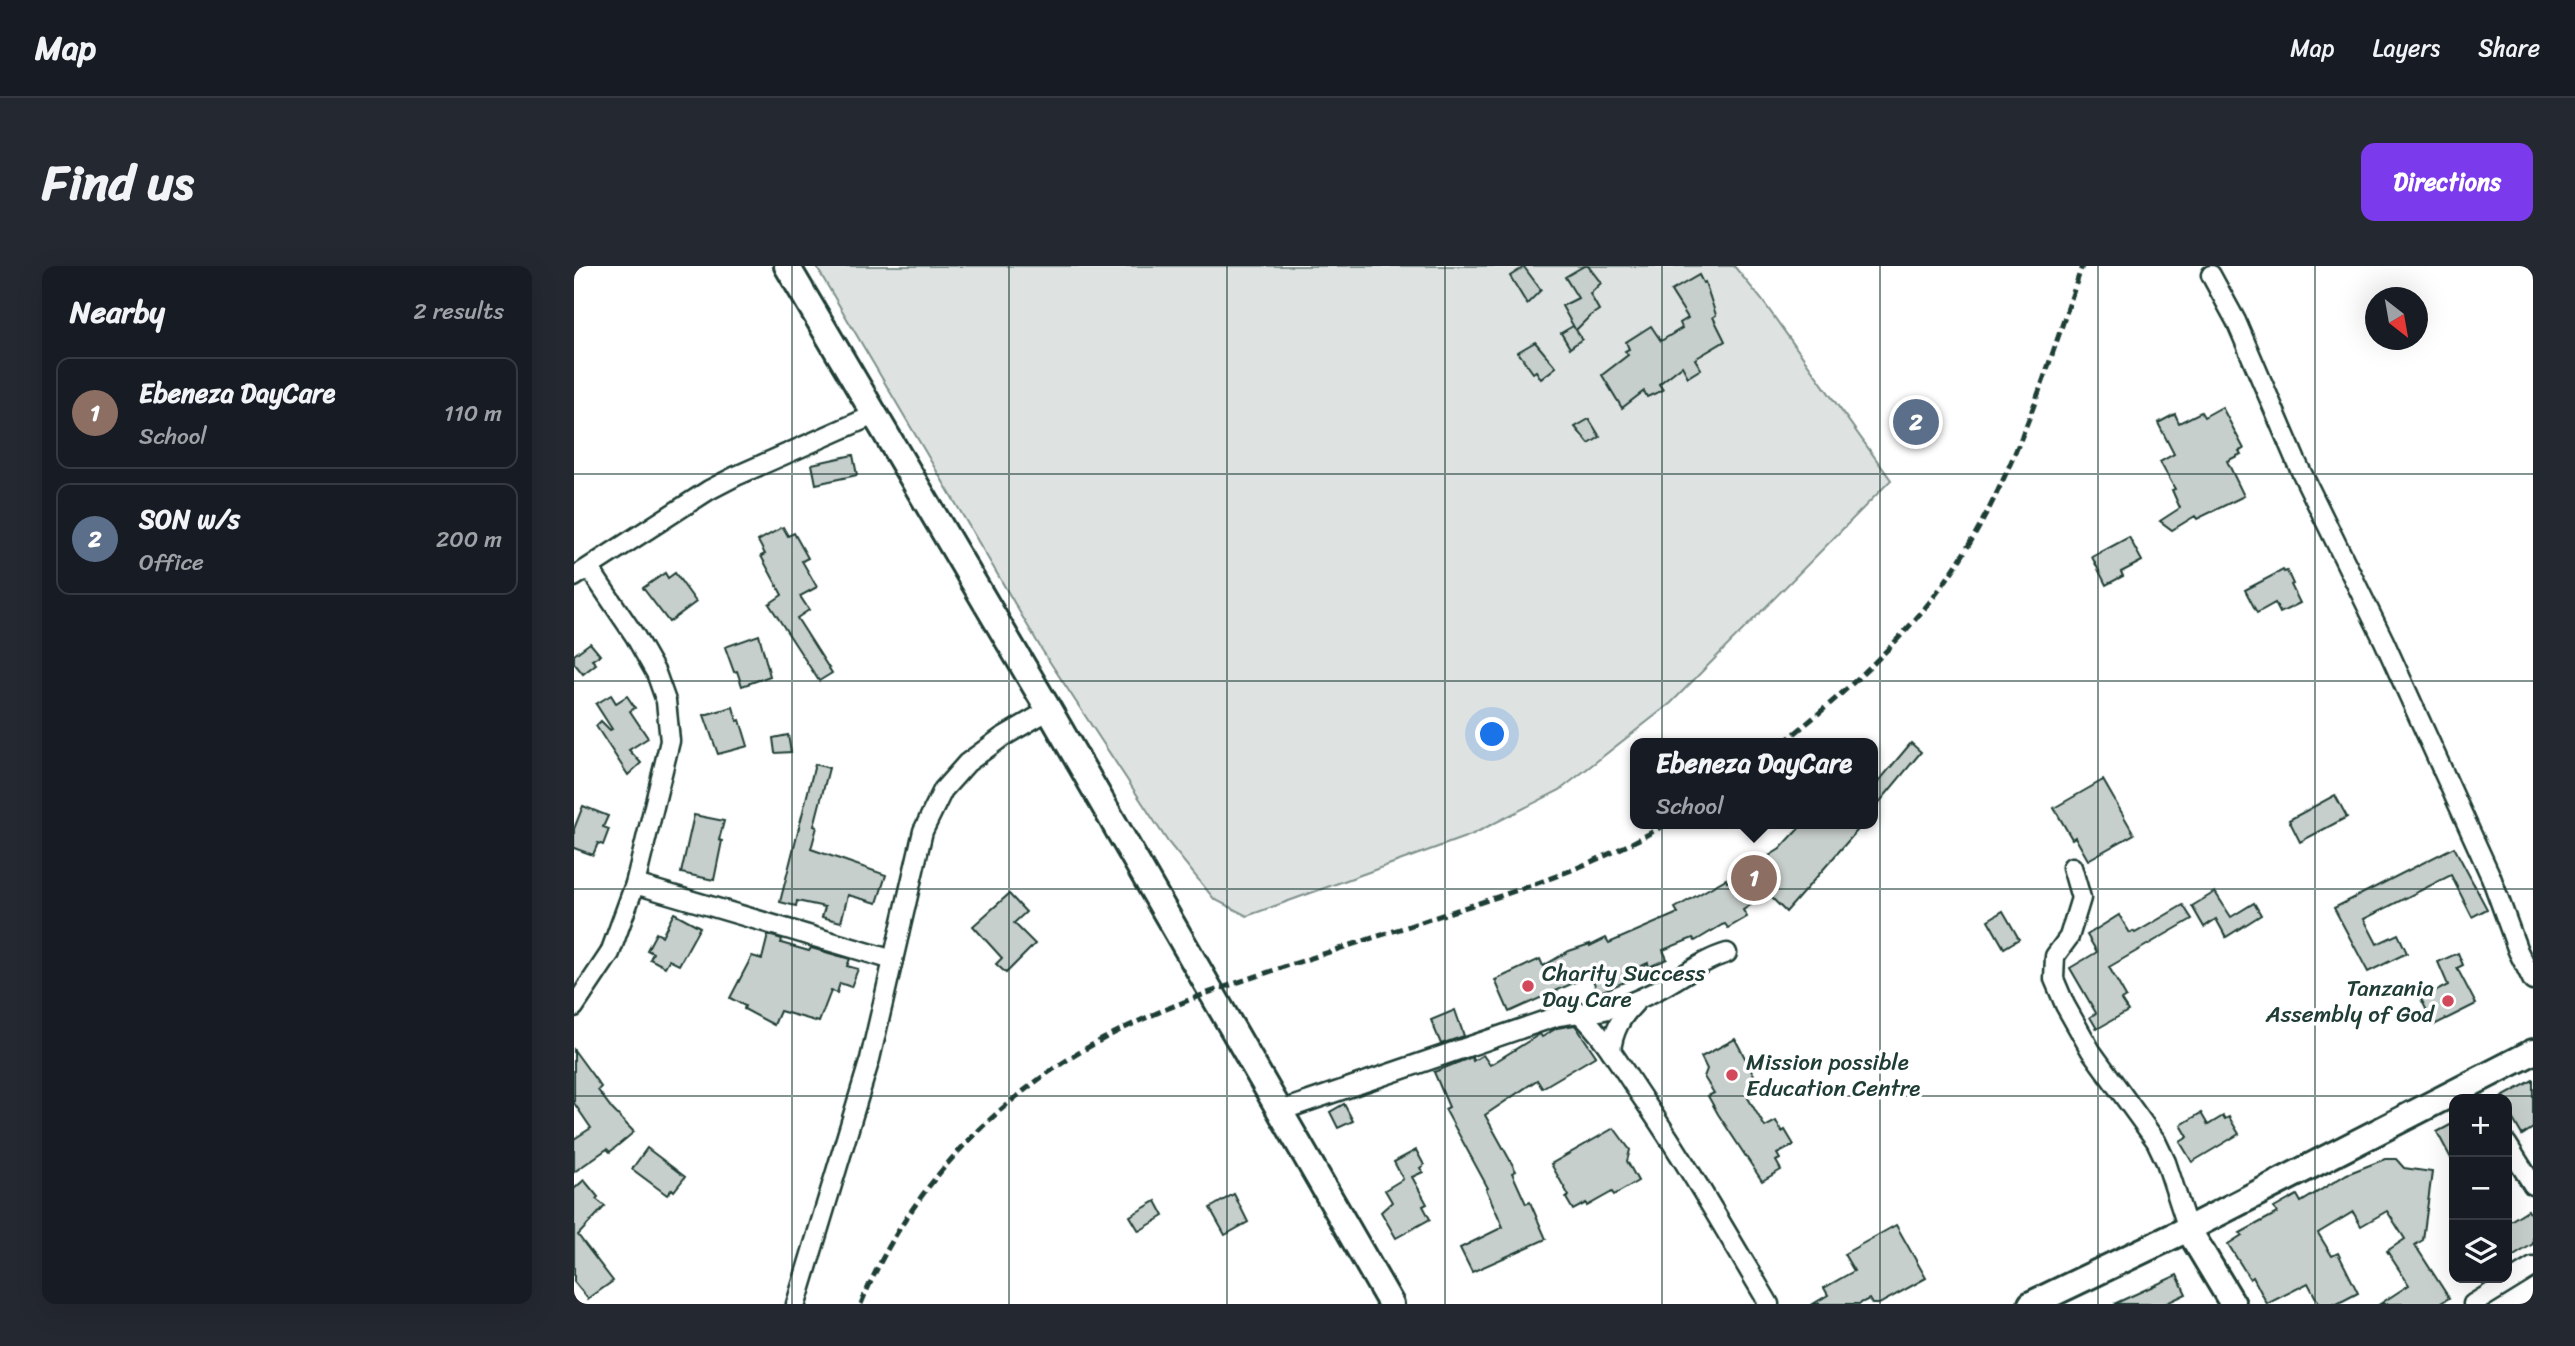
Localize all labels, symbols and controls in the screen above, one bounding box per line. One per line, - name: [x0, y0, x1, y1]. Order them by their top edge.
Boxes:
- text: Map: [35, 19, 96, 77]
- text: Map: [2290, 27, 2335, 69]
- text: Layers: [2373, 27, 2440, 69]
- text: Share: [2478, 27, 2540, 69]
- text: Find us: [42, 139, 194, 226]
- button: Directions: [2361, 143, 2533, 221]
- text: Nearby: [70, 285, 165, 339]
- north arrow: [2365, 287, 2428, 350]
- text: 2 results: [413, 291, 504, 332]
- text: Ebeneza DayCare: [139, 370, 335, 416]
- text: 1: [90, 393, 100, 434]
- text: 110 m: [444, 393, 502, 434]
- pin: 2: [1893, 396, 1939, 448]
- text: School: [139, 416, 207, 457]
- text: SON w/s: [139, 496, 240, 542]
- text: 2: [88, 519, 102, 560]
- text: 200 m: [436, 519, 502, 560]
- text: Office: [139, 542, 204, 583]
- your location: [1475, 717, 1509, 751]
- popup: [1630, 738, 1878, 829]
- text: Ebeneza DayCare: [1656, 740, 1852, 786]
- text: School: [1656, 786, 1724, 827]
- pin: 1: [1731, 852, 1777, 904]
- place label: Charity Success Day Care: [1542, 953, 1706, 1020]
- place label: Tanzania Assembly of God: [2265, 968, 2436, 1035]
- marker: Charity Success Day Care: [1520, 978, 1536, 994]
- marker: Tanzania Assembly of God: [2440, 993, 2456, 1009]
- place label: Mission possible Education Centre: [1746, 1042, 1920, 1109]
- marker: Mission possible Education Centre: [1724, 1067, 1740, 1083]
- map controls: [2449, 1094, 2512, 1283]
- button: +: [2449, 1094, 2512, 1157]
- button: −: [2449, 1157, 2512, 1220]
- button: layers: [2449, 1220, 2512, 1283]

